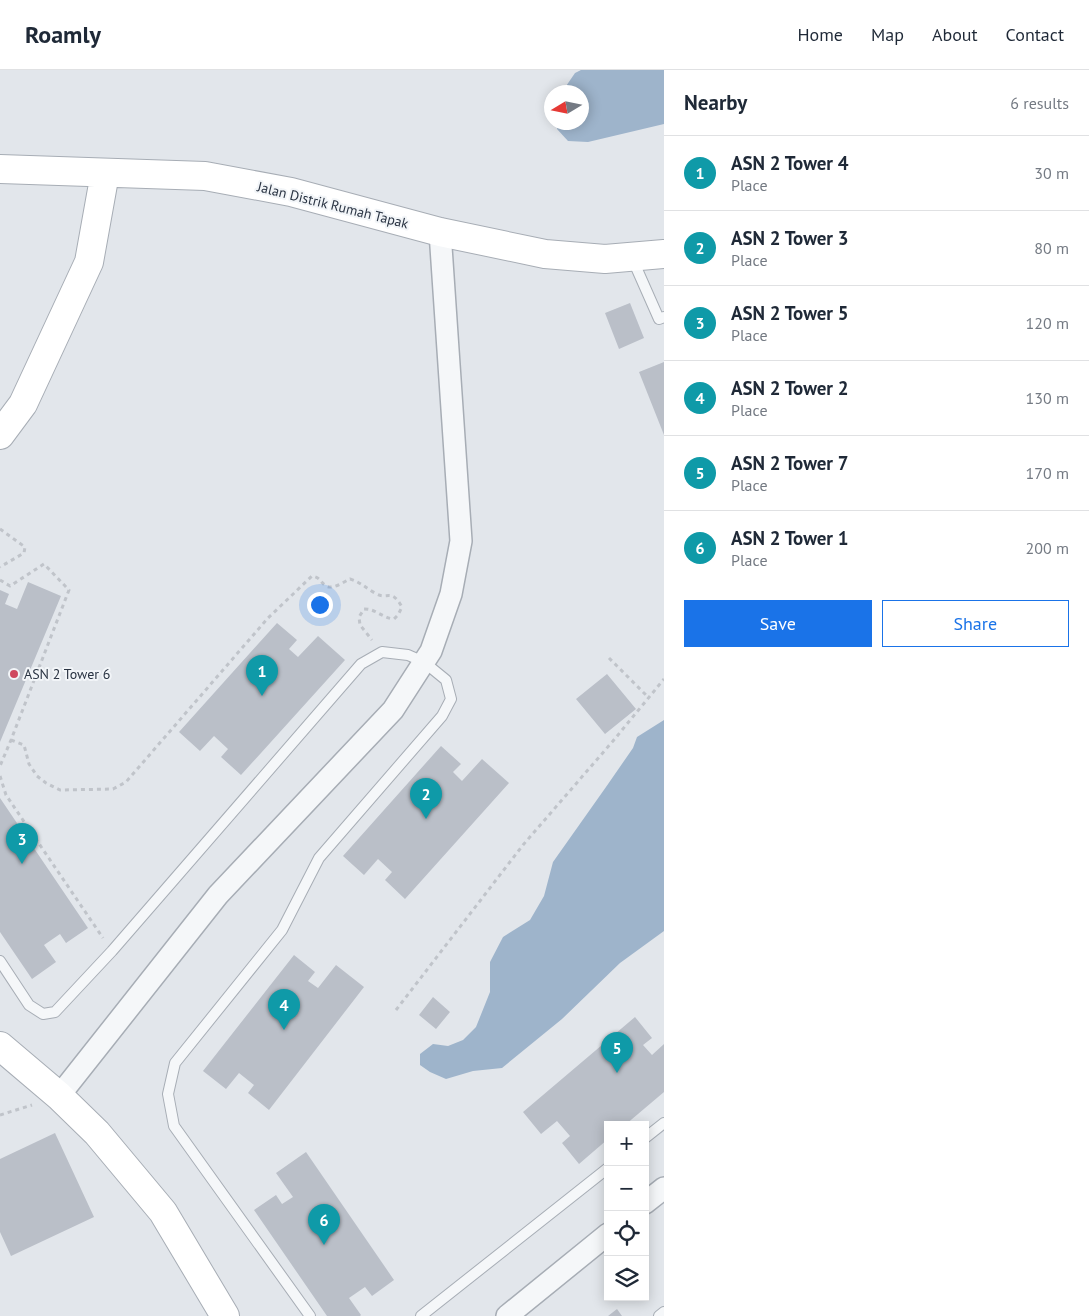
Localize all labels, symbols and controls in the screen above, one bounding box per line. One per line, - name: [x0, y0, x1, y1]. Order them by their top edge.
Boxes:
- text: Roamly: [25, 19, 101, 50]
- text: Home: [797, 23, 843, 46]
- text: Map: [871, 23, 904, 46]
- text: About: [932, 23, 978, 46]
- text: Contact: [1006, 23, 1064, 46]
- north arrow: [544, 85, 589, 130]
- text: Nearby: [684, 89, 747, 116]
- text: 6 results: [1010, 93, 1069, 113]
- text: ASN 2 Tower 4: [731, 151, 849, 175]
- text: 1: [695, 163, 705, 183]
- text: 30 m: [1034, 163, 1069, 183]
- text: Place: [731, 175, 768, 195]
- street label: Jalan Distrik Rumah Tapak: [255, 177, 411, 233]
- text: ASN 2 Tower 3: [731, 226, 849, 250]
- text: 2: [695, 238, 705, 258]
- text: 80 m: [1034, 238, 1069, 258]
- text: Place: [731, 250, 768, 270]
- text: ASN 2 Tower 5: [731, 301, 849, 325]
- text: 3: [695, 313, 705, 333]
- text: 120 m: [1026, 313, 1069, 333]
- text: Place: [731, 325, 768, 345]
- text: ASN 2 Tower 2: [731, 376, 849, 400]
- text: 4: [695, 388, 705, 408]
- text: 130 m: [1026, 388, 1069, 408]
- text: Place: [731, 400, 768, 420]
- text: ASN 2 Tower 7: [731, 451, 849, 475]
- text: 5: [695, 463, 705, 483]
- text: 170 m: [1026, 463, 1069, 483]
- text: Place: [731, 475, 768, 495]
- text: ASN 2 Tower 1: [731, 526, 849, 550]
- text: 6: [695, 538, 705, 558]
- text: 200 m: [1026, 538, 1069, 558]
- text: Place: [731, 550, 768, 570]
- your location: [307, 592, 333, 618]
- button: Save: [684, 600, 872, 647]
- button: Share: [882, 600, 1069, 647]
- pin: 1: [246, 655, 278, 696]
- place label: ASN 2 Tower 6: [24, 665, 110, 683]
- marker: ASN 2 Tower 6: [8, 668, 20, 680]
- pin: 2: [410, 778, 442, 819]
- pin: 3: [6, 823, 38, 864]
- pin: 4: [268, 989, 300, 1030]
- pin: 5: [601, 1032, 633, 1073]
- map controls: [604, 1121, 649, 1301]
- button: +: [604, 1121, 649, 1166]
- button: −: [604, 1166, 649, 1211]
- pin: 6: [308, 1204, 340, 1245]
- button: locate: [604, 1211, 649, 1256]
- button: layers: [604, 1256, 649, 1301]

